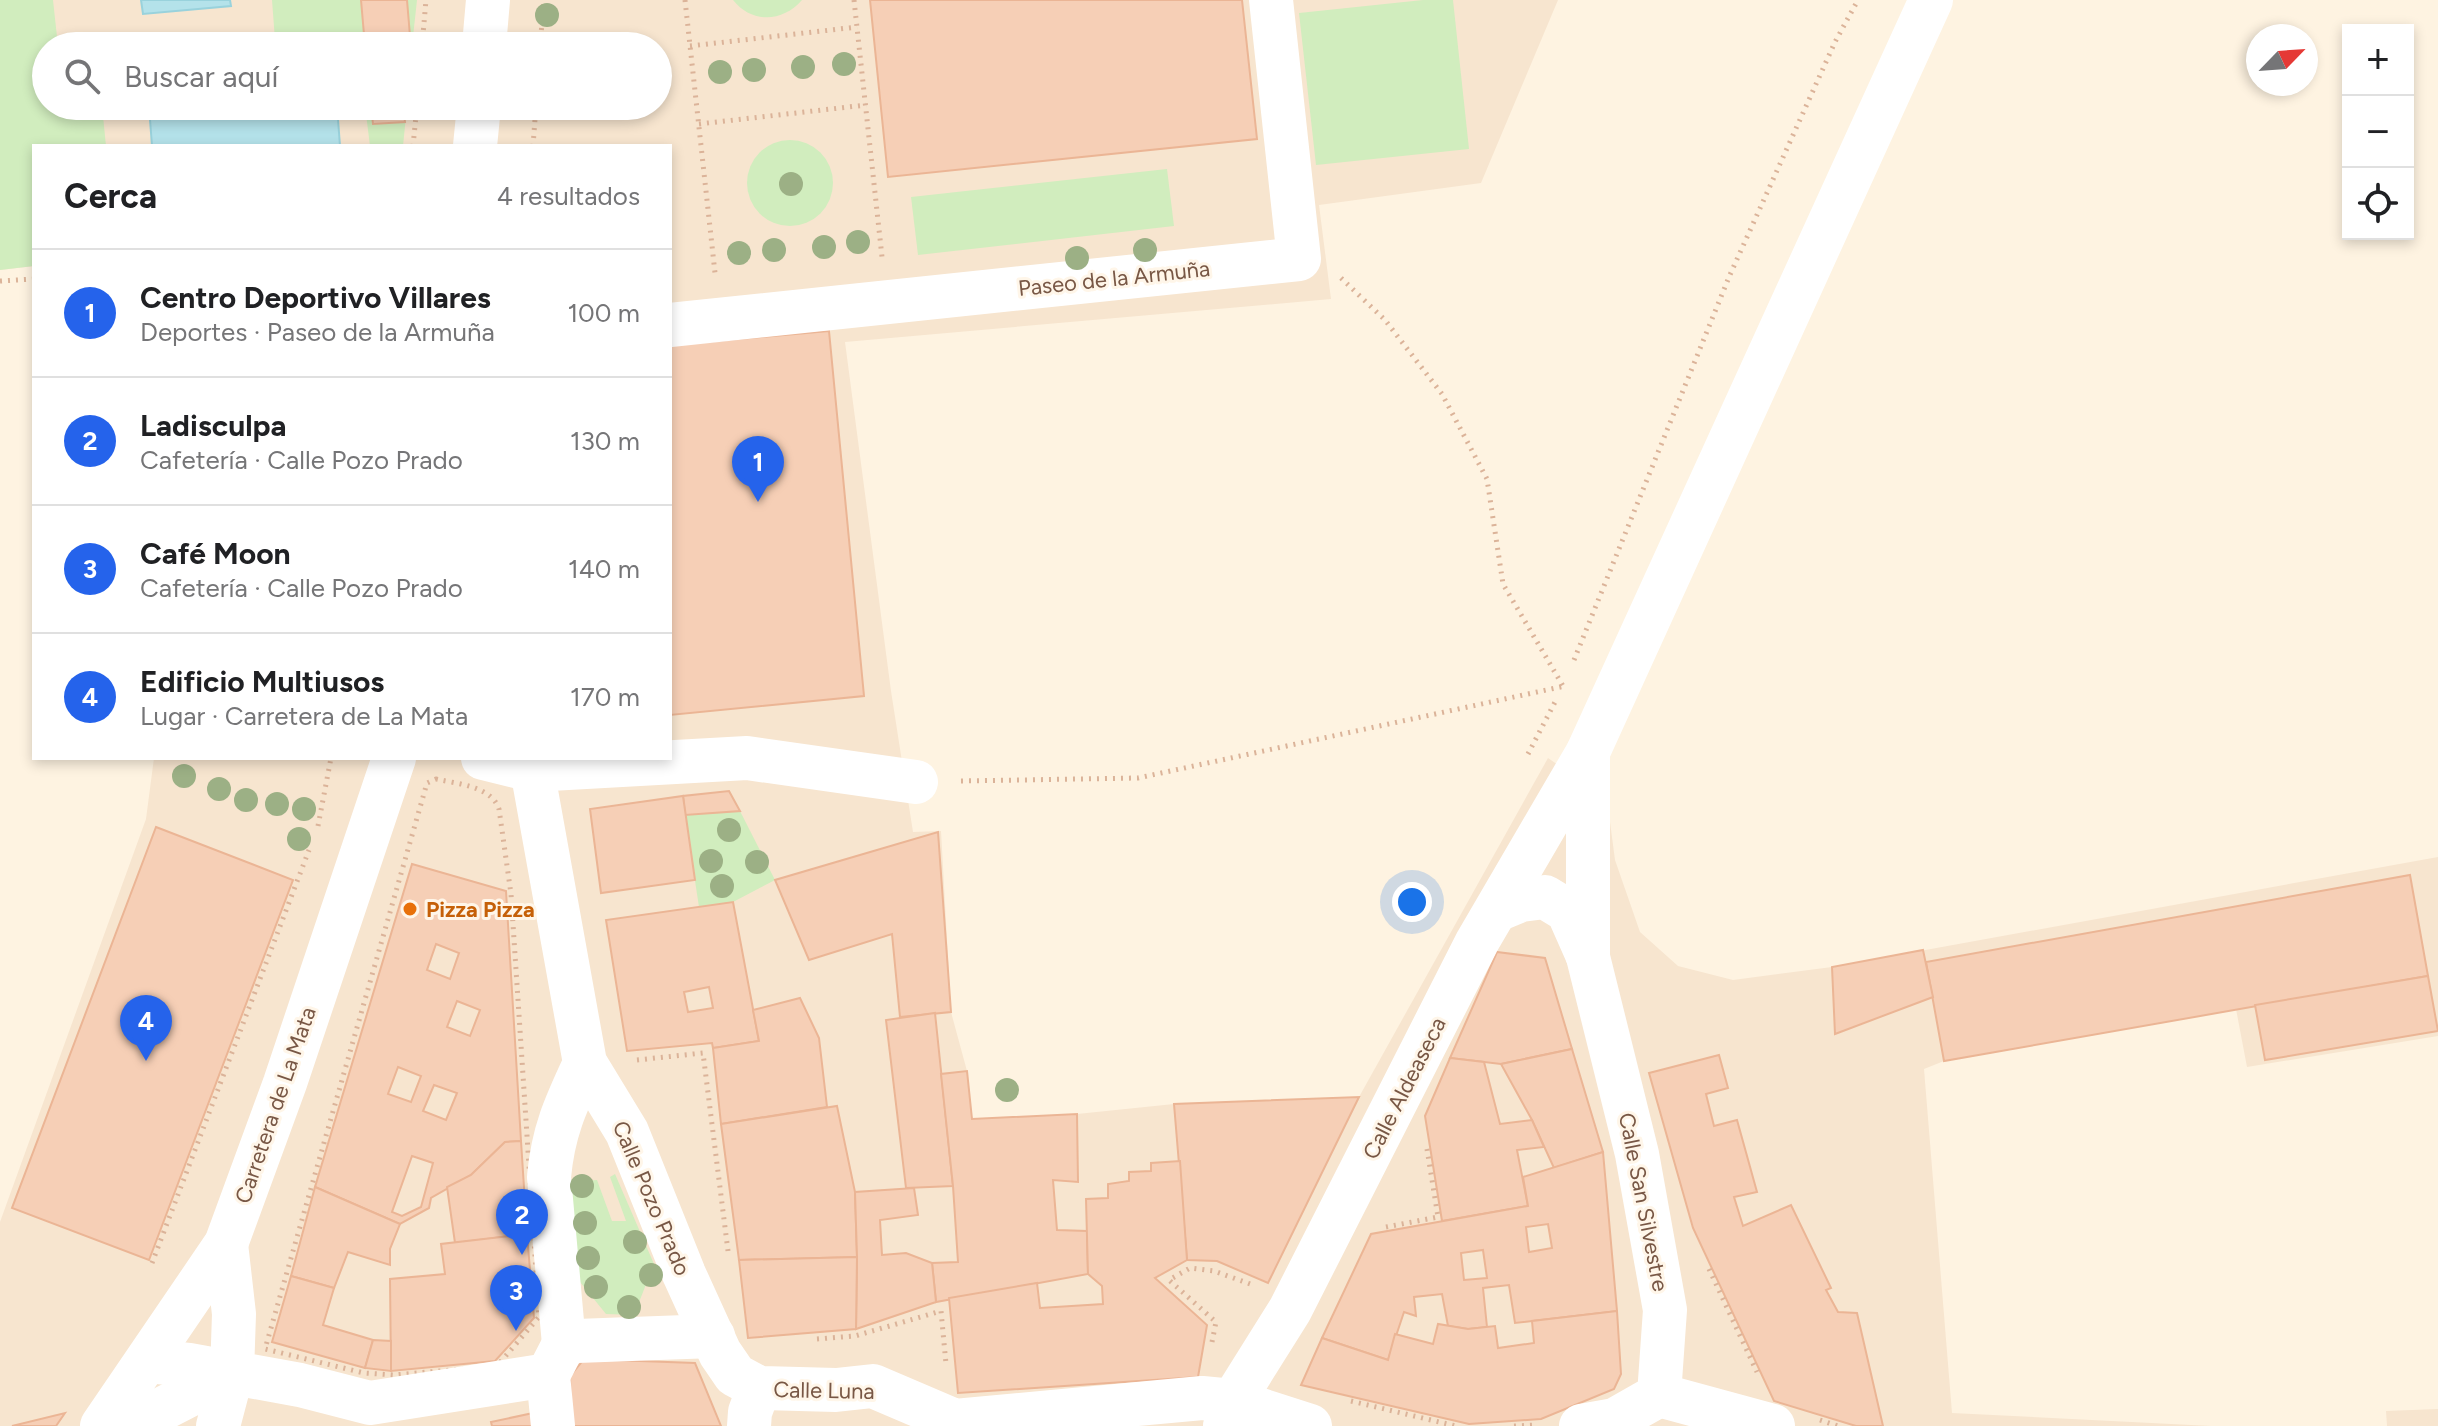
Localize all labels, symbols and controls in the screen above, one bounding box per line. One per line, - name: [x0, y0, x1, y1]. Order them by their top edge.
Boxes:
- north arrow: [2246, 24, 2318, 96]
- map controls: [2342, 24, 2414, 240]
- button: +: [2342, 24, 2414, 96]
- search box: [32, 32, 672, 120]
- icon: search: [60, 54, 104, 98]
- text: Buscar aquí: [124, 58, 278, 95]
- button: −: [2342, 96, 2414, 168]
- button: locate: [2342, 168, 2414, 240]
- text: Cerca: [64, 176, 157, 217]
- text: 4 resultados: [497, 180, 640, 212]
- street label: Paseo de la Armuña: [1017, 255, 1211, 302]
- text: Centro Deportivo Villares: [140, 279, 491, 316]
- text: 1: [85, 297, 95, 329]
- text: 100 m: [567, 297, 640, 329]
- text: Deportes · Paseo de la Armuña: [140, 316, 495, 348]
- text: Ladisculpa: [140, 407, 287, 444]
- text: 2: [82, 425, 98, 457]
- text: 130 m: [570, 425, 640, 457]
- pin: 1: [732, 436, 784, 502]
- text: Cafetería · Calle Pozo Prado: [140, 444, 463, 476]
- text: Café Moon: [140, 535, 291, 572]
- text: 3: [83, 553, 97, 585]
- text: 140 m: [568, 553, 640, 585]
- text: Cafetería · Calle Pozo Prado: [140, 572, 463, 604]
- text: Edificio Multiusos: [140, 663, 384, 700]
- text: 4: [82, 681, 98, 713]
- text: 170 m: [570, 681, 640, 713]
- text: Lugar · Carretera de La Mata: [140, 700, 468, 732]
- your location: [1392, 882, 1432, 922]
- place label: Pizza Pizza: [426, 896, 535, 923]
- marker: Pizza Pizza: [401, 900, 419, 918]
- pin: 4: [120, 995, 172, 1061]
- street label: Carretera de La Mata: [229, 1003, 322, 1207]
- street label: Calle Aldeaseca: [1357, 1013, 1452, 1164]
- street label: Calle San Silvestre: [1613, 1111, 1674, 1294]
- street label: Calle Pozo Prado: [607, 1117, 696, 1280]
- pin: 2: [496, 1189, 548, 1255]
- pin: 3: [490, 1265, 542, 1331]
- street label: Calle Luna: [773, 1376, 875, 1405]

